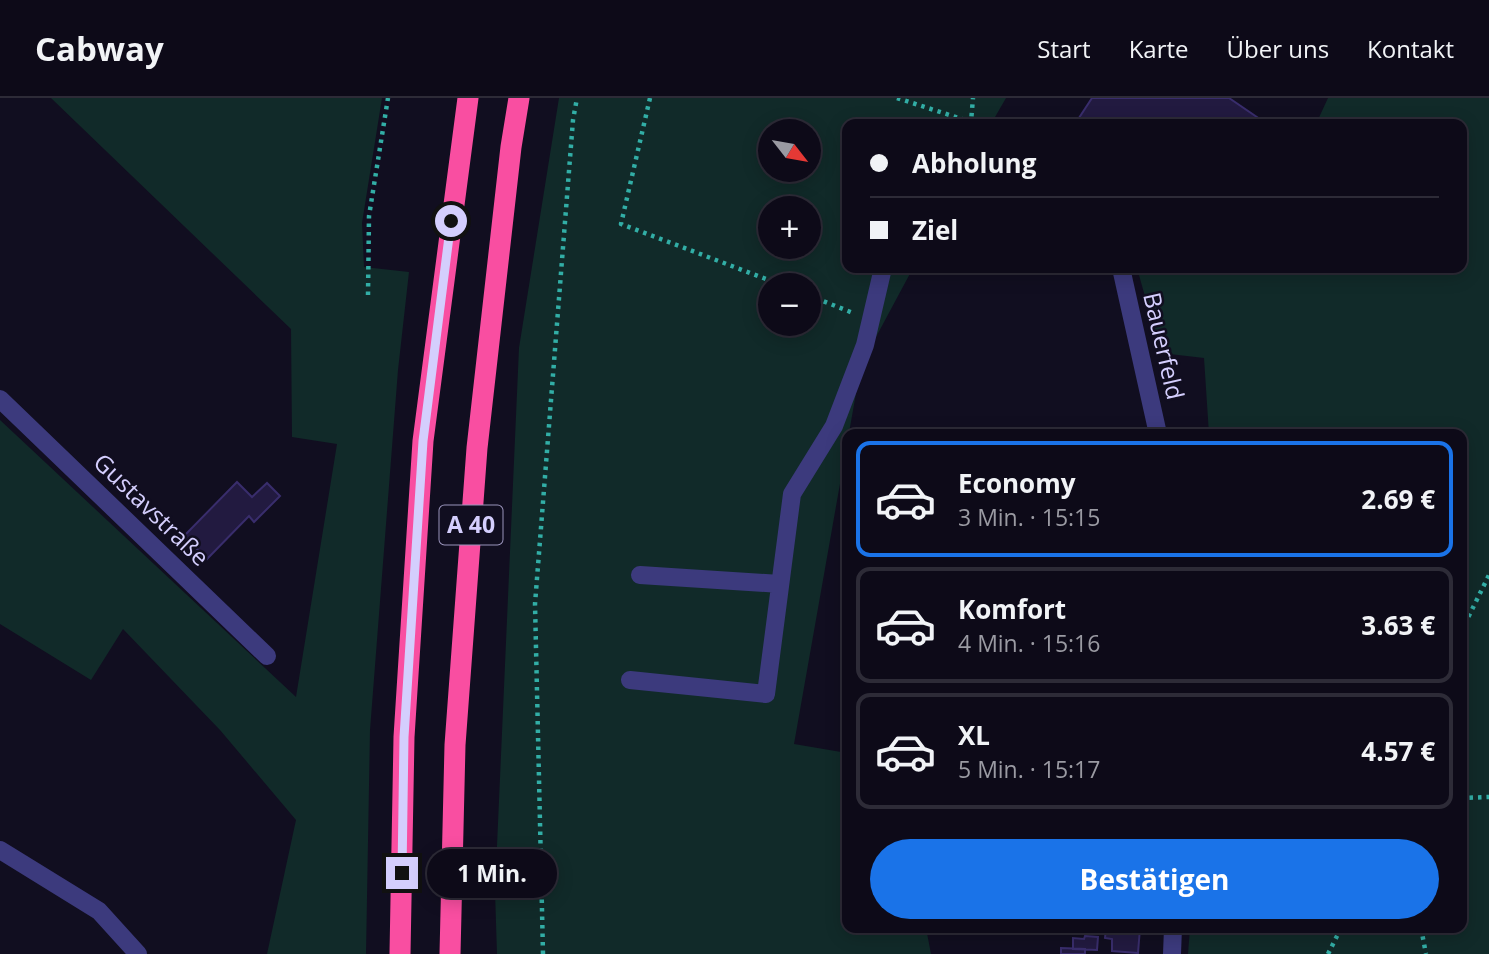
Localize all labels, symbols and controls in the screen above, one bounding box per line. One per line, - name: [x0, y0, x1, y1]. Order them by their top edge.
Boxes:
- text: Cabway: [35, 26, 164, 71]
- text: Start: [1037, 32, 1091, 65]
- text: Karte: [1129, 32, 1189, 65]
- text: Über uns: [1227, 32, 1329, 65]
- text: Kontakt: [1367, 32, 1454, 65]
- north arrow: [758, 119, 821, 182]
- map controls: [758, 119, 821, 336]
- text: Abholung: [912, 145, 1036, 181]
- button: +: [758, 196, 821, 259]
- route start: [435, 205, 467, 237]
- text: Ziel: [912, 212, 958, 248]
- button: −: [758, 273, 821, 336]
- street label: Bauerfeld: [1136, 289, 1193, 403]
- street label: Gustavstraße: [87, 445, 217, 573]
- text: Economy: [958, 465, 1076, 501]
- icon: car: [874, 468, 937, 531]
- text: 2.69 €: [1361, 481, 1435, 517]
- text: 3 Min. · 15:15: [958, 501, 1100, 533]
- road number: A 40: [440, 506, 503, 544]
- text: Komfort: [958, 591, 1066, 627]
- icon: car: [874, 594, 937, 657]
- text: 3.63 €: [1361, 607, 1435, 643]
- text: 4 Min. · 15:16: [958, 627, 1100, 659]
- text: XL: [958, 717, 990, 753]
- icon: car: [874, 720, 937, 783]
- text: 4.57 €: [1361, 733, 1435, 769]
- text: 5 Min. · 15:17: [958, 753, 1100, 785]
- button: Bestätigen: [870, 839, 1439, 919]
- callout: 1 Min.: [426, 848, 556, 898]
- route end: [386, 857, 418, 889]
- text: 1 Min.: [457, 857, 527, 889]

